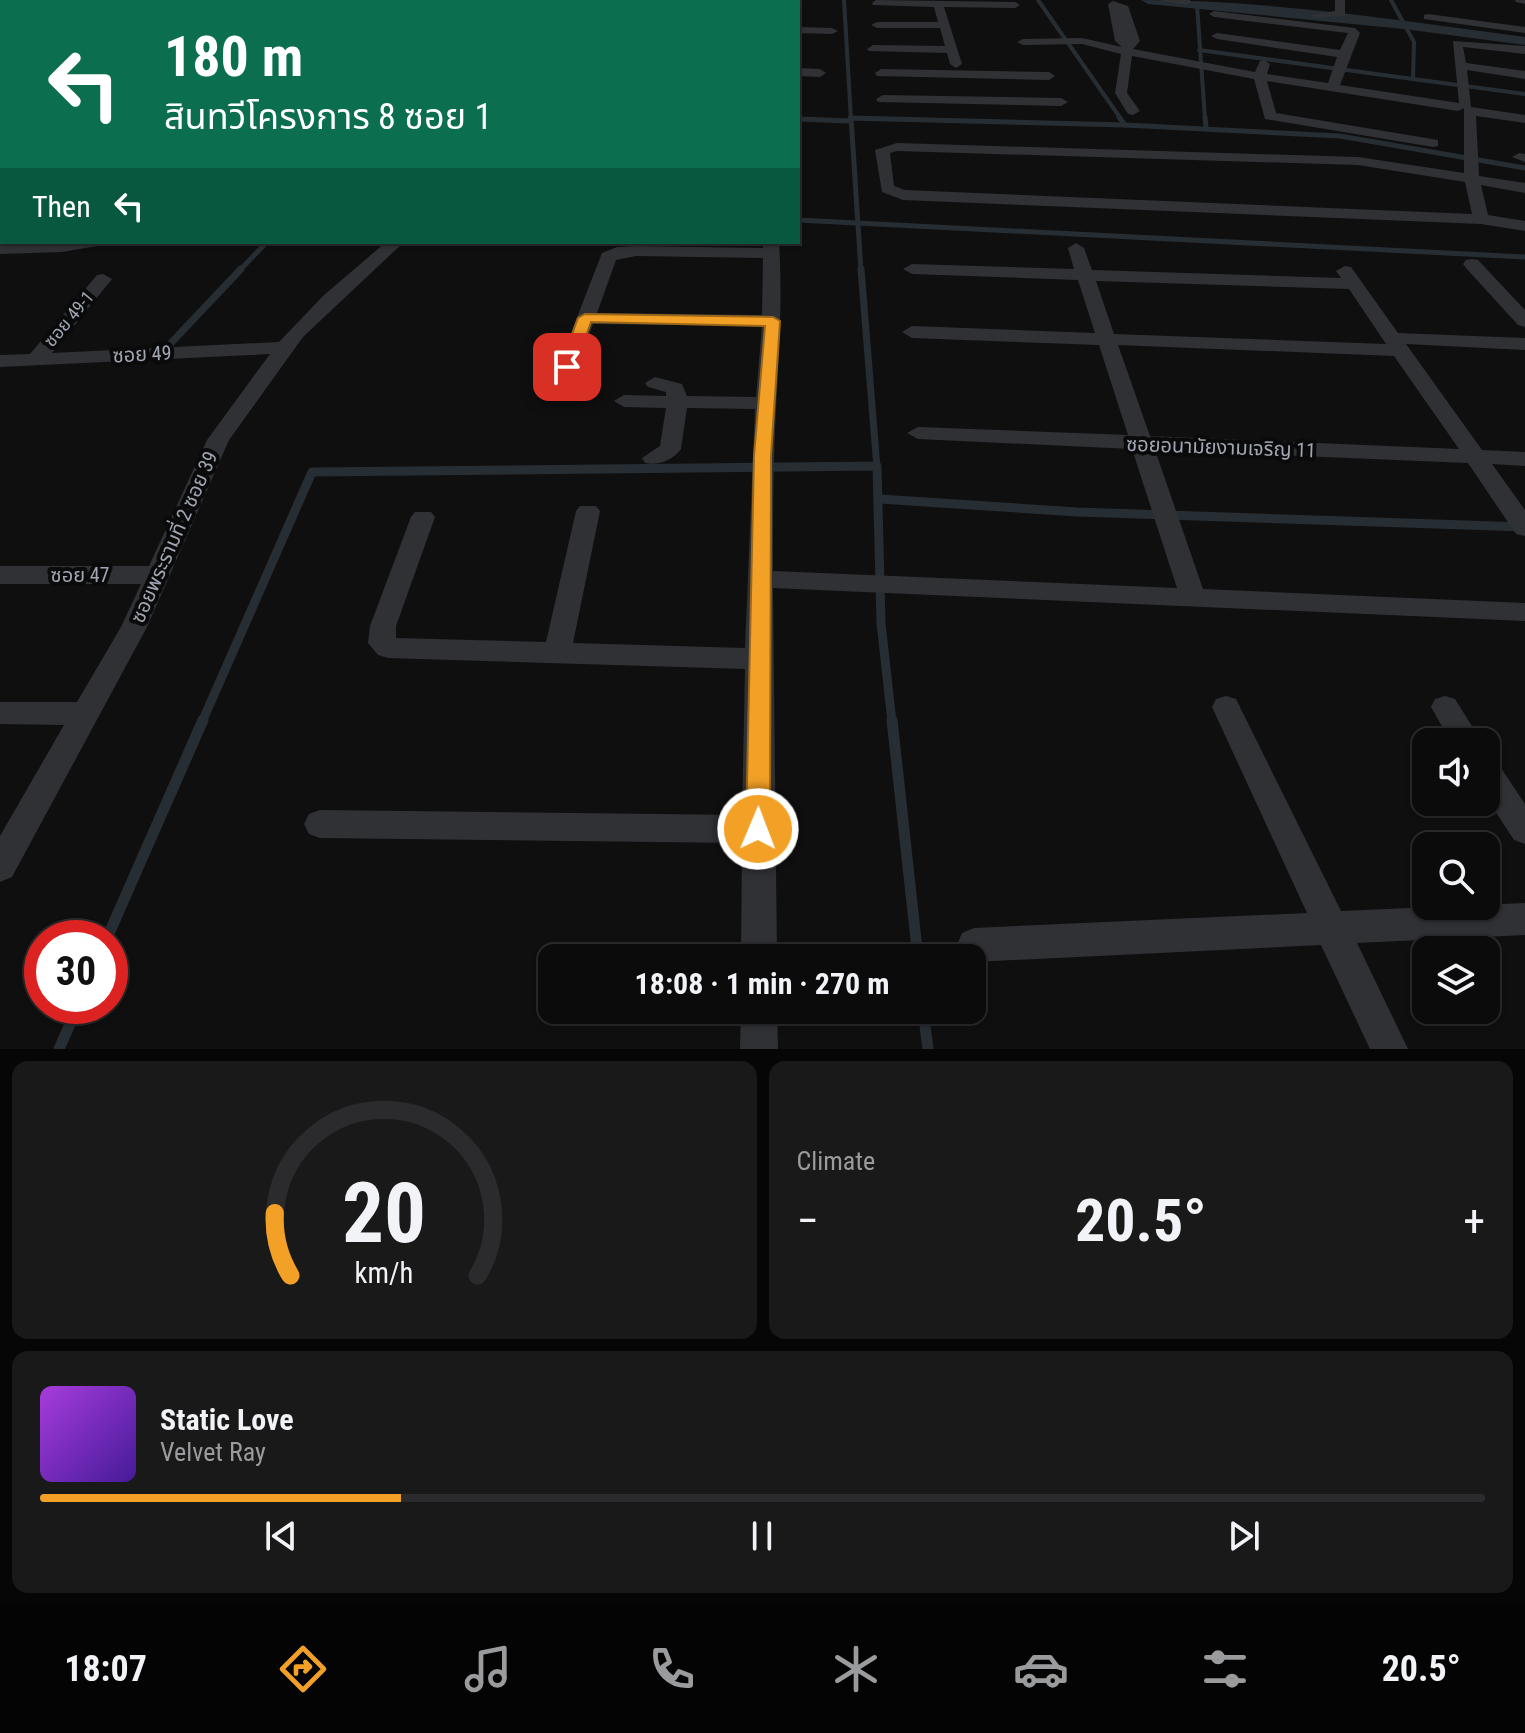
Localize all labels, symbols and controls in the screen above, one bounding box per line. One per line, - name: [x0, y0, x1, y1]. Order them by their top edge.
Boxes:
- text: 180 m: [164, 24, 303, 90]
- icon: left: [32, 32, 136, 136]
- text: สินทวีโครงการ 8 ซอย 1: [164, 96, 492, 138]
- icon: left: [107, 184, 151, 228]
- text: Then: [32, 189, 91, 224]
- street label: ซอย 49-1: [39, 287, 98, 351]
- pin: [533, 333, 601, 401]
- street label: ซอย 49: [112, 340, 172, 368]
- icon: arrive: [545, 345, 589, 389]
- street label: ซอยอนามัยงามเจริญ 11: [1126, 432, 1316, 462]
- street label: ซอยพระรามที่ 2 ซอย 39: [124, 447, 223, 626]
- street label: ซอย 47: [51, 563, 109, 587]
- map controls: [1412, 728, 1500, 1024]
- button: sound: [1412, 728, 1500, 816]
- position arrow: [716, 787, 800, 871]
- button: search: [1412, 832, 1500, 920]
- speed limit sign: 30: [24, 920, 128, 1024]
- button: layers: [1412, 936, 1500, 1024]
- text: 18:08 · 1 min · 270 m: [635, 966, 889, 1001]
- text: Climate: [797, 1146, 875, 1176]
- text: 20: [342, 1165, 426, 1262]
- text: 20.5°: [1075, 1185, 1207, 1256]
- text: −: [797, 1195, 819, 1247]
- text: +: [1463, 1195, 1485, 1247]
- text: km/h: [355, 1256, 414, 1290]
- text: Static Love: [160, 1402, 294, 1437]
- text: Velvet Ray: [160, 1437, 266, 1467]
- icon: previous: [259, 1514, 303, 1558]
- icon: pause: [740, 1514, 784, 1558]
- icon: next: [1222, 1514, 1266, 1558]
- icon: directions: [275, 1641, 331, 1697]
- icon: music: [460, 1641, 516, 1697]
- icon: phone: [644, 1641, 700, 1697]
- icon: climate: [828, 1641, 884, 1697]
- icon: car: [1013, 1641, 1069, 1697]
- icon: filters: [1197, 1641, 1253, 1697]
- text: 18:07: [64, 1648, 147, 1690]
- text: 20.5°: [1382, 1648, 1461, 1690]

